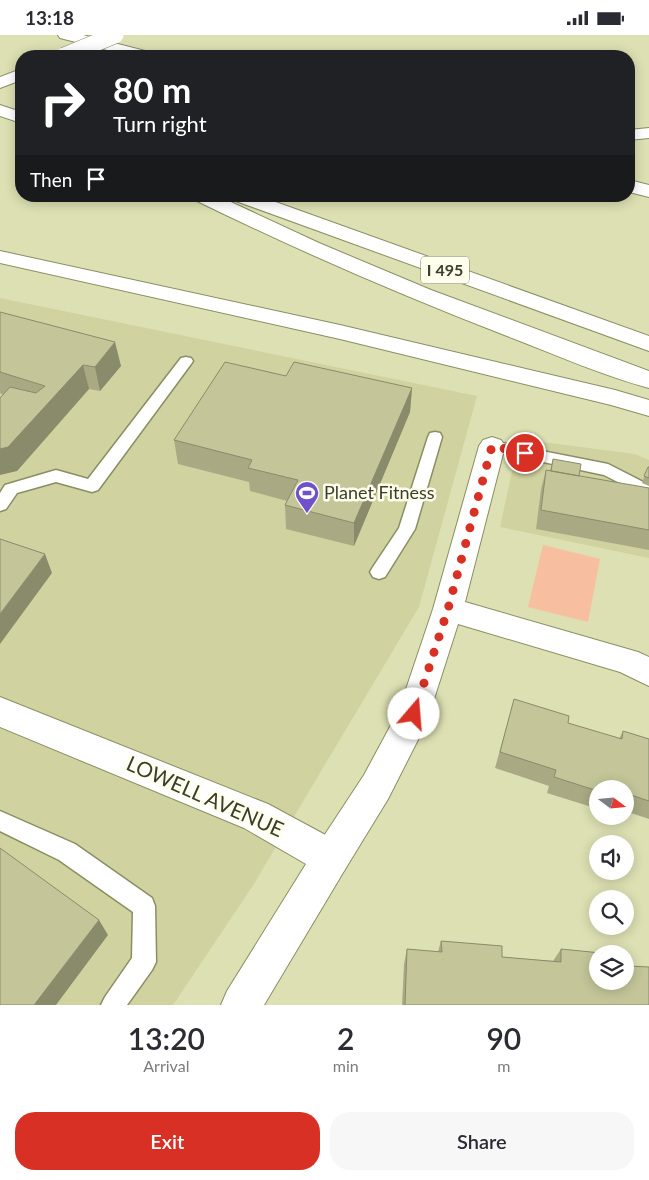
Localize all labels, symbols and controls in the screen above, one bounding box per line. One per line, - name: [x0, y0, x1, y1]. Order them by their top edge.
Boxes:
- text: 13:18: [25, 6, 74, 29]
- text: 80 m: [113, 68, 191, 110]
- icon: right: [30, 70, 95, 135]
- text: Turn right: [113, 110, 207, 137]
- icon: arrive: [82, 165, 110, 193]
- text: Then: [30, 168, 72, 191]
- road number: I 495: [421, 257, 469, 283]
- pin: [504, 432, 546, 474]
- icon: arrive: [511, 439, 539, 467]
- sports icon: Planet Fitness: [294, 480, 320, 514]
- place label: Planet Fitness: [324, 481, 435, 503]
- position arrow: [387, 687, 439, 739]
- street label: LOWELL AVENUE: [123, 750, 288, 841]
- north arrow: [589, 780, 634, 825]
- map controls: [589, 780, 634, 990]
- button: sound: [589, 835, 634, 880]
- button: search: [589, 890, 634, 935]
- button: layers: [589, 945, 634, 990]
- text: 13:20: [128, 1020, 205, 1056]
- text: 2: [337, 1020, 354, 1056]
- text: 90: [486, 1020, 521, 1056]
- text: Arrival: [143, 1056, 189, 1075]
- text: min: [333, 1056, 359, 1075]
- text: m: [497, 1056, 510, 1075]
- button: Exit: [15, 1112, 320, 1170]
- button: Share: [330, 1112, 634, 1170]

